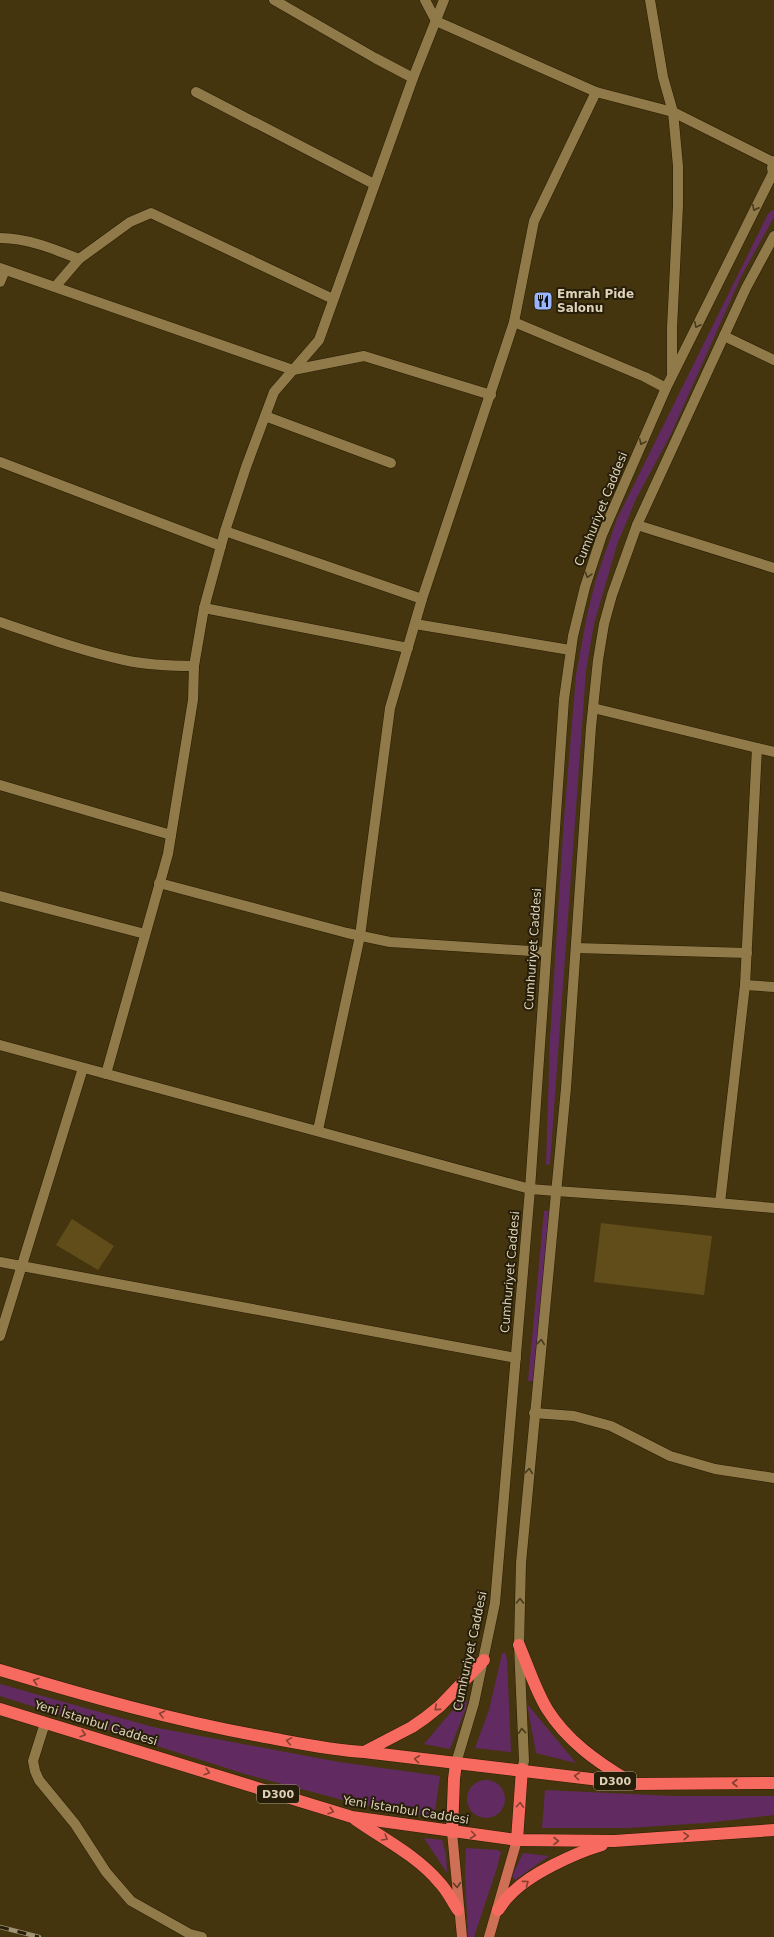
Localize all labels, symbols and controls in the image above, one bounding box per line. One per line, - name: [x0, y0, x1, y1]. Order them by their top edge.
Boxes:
- one-way arrow: [752, 204, 760, 211]
- place label: Emrah Pide Salonu: [557, 287, 634, 315]
- restaurant icon: Emrah Pide Salonu: [532, 290, 554, 312]
- one-way arrow: [695, 320, 702, 328]
- one-way arrow: [639, 438, 647, 446]
- street label: Cumhuriyet Caddesi: [572, 450, 630, 568]
- one-way arrow: [584, 572, 593, 579]
- street label: Cumhuriyet Caddesi: [522, 888, 544, 1010]
- street label: Cumhuriyet Caddesi: [498, 1211, 522, 1333]
- one-way arrow: [536, 1339, 545, 1345]
- one-way arrow: [524, 1468, 533, 1474]
- street label: Cumhuriyet Caddesi: [450, 1590, 490, 1712]
- one-way arrow: [516, 1598, 524, 1604]
- one-way arrow: [33, 1677, 40, 1686]
- street label: Yeni İstanbul Caddesi: [32, 1696, 159, 1748]
- one-way arrow: [434, 1703, 441, 1710]
- one-way arrow: [159, 1710, 166, 1719]
- one-way arrow: [517, 1728, 526, 1734]
- one-way arrow: [79, 1729, 86, 1738]
- one-way arrow: [286, 1738, 292, 1746]
- one-way arrow: [414, 1754, 421, 1763]
- one-way arrow: [203, 1767, 210, 1776]
- one-way arrow: [574, 1772, 581, 1781]
- road number: D300: [594, 1772, 636, 1790]
- one-way arrow: [732, 1779, 738, 1787]
- road number: D300: [257, 1785, 299, 1803]
- street label: Yeni İstanbul Caddesi: [341, 1792, 470, 1827]
- one-way arrow: [515, 1802, 524, 1808]
- one-way arrow: [327, 1806, 334, 1815]
- one-way arrow: [470, 1830, 476, 1839]
- one-way arrow: [683, 1832, 689, 1841]
- one-way arrow: [381, 1833, 388, 1841]
- one-way arrow: [553, 1836, 559, 1845]
- one-way arrow: [521, 1881, 528, 1888]
- one-way arrow: [452, 1882, 461, 1888]

